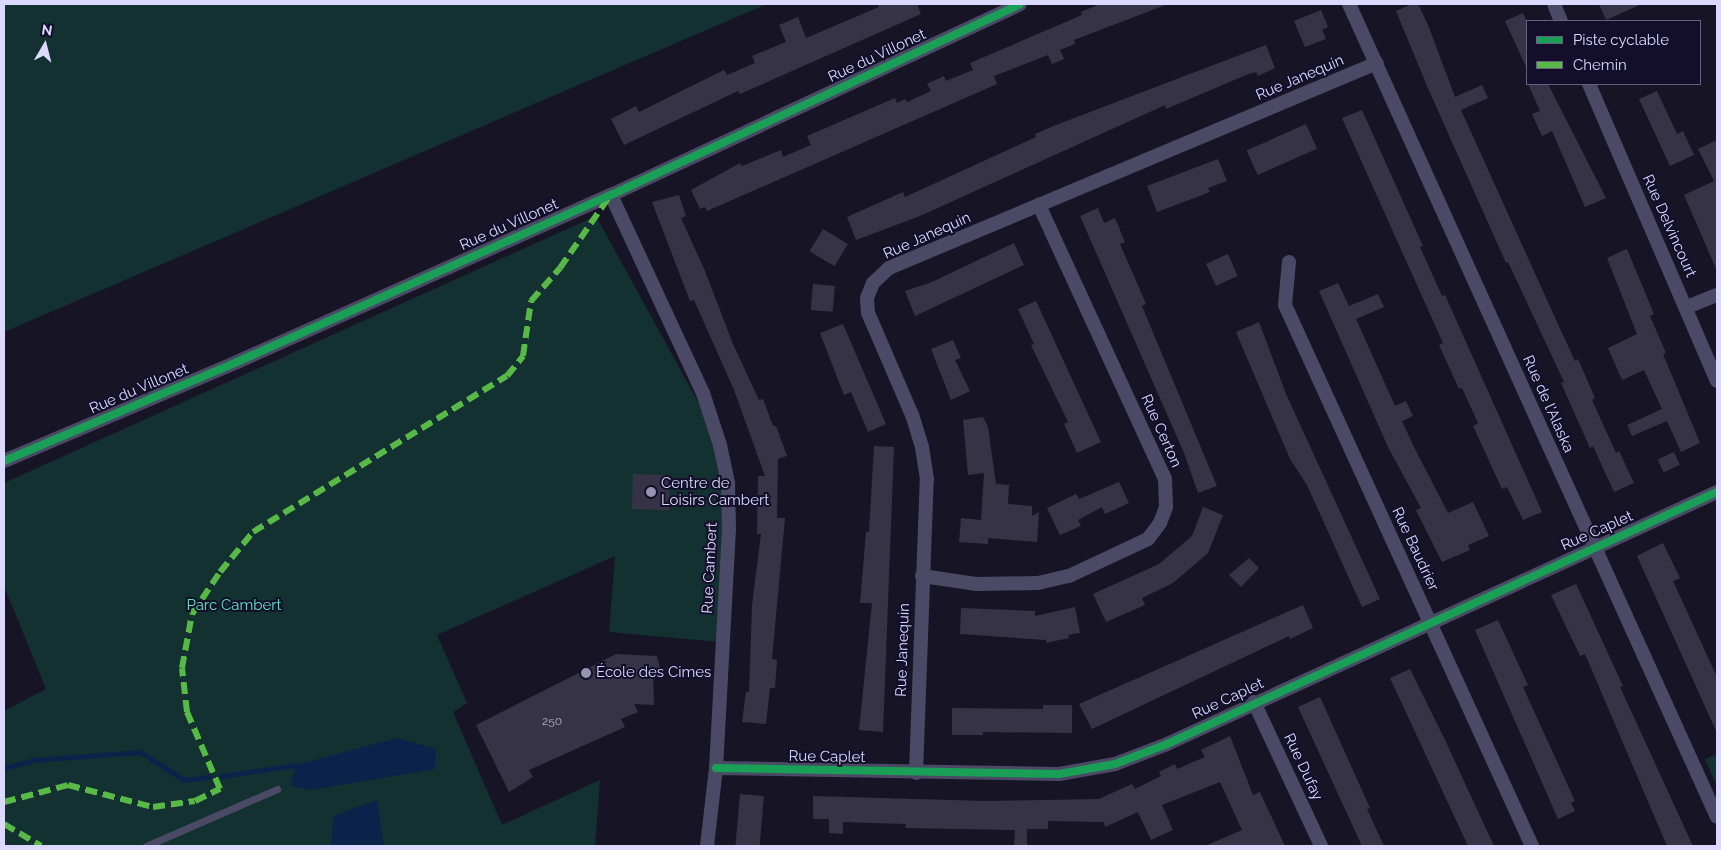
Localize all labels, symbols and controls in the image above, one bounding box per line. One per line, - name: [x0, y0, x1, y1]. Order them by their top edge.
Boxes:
- north arrow: [20, 20, 70, 70]
- legend: [1526, 20, 1701, 85]
- text: N: [41, 21, 53, 39]
- street label: Rue du Villonet: [825, 25, 929, 87]
- text: Piste cyclable: [1573, 31, 1669, 49]
- street label: Rue Janequin: [1253, 51, 1347, 105]
- text: Chemin: [1573, 56, 1627, 74]
- street label: Rue Delvincourt: [1638, 172, 1700, 280]
- street label: Rue du Villonet: [457, 195, 561, 255]
- street label: Rue Janequin: [880, 209, 974, 263]
- street label: Rue de l'Alaska: [1518, 352, 1578, 456]
- street label: Rue du Villonet: [87, 360, 191, 418]
- street label: Rue Certon: [1137, 392, 1185, 470]
- place label: Centre de Loisirs Cambert: [661, 474, 769, 509]
- marker: Centre de Loisirs Cambert: [645, 486, 657, 498]
- street label: Rue Baudrier: [1388, 504, 1442, 594]
- street label: Rue Caplet: [1558, 507, 1636, 555]
- street label: Rue Cambert: [699, 522, 721, 614]
- park label: Parc Cambert: [186, 597, 282, 615]
- street label: Rue Janequin: [892, 603, 914, 697]
- place label: École des Cimes: [596, 664, 711, 682]
- marker: École des Cimes: [580, 667, 592, 679]
- street label: Rue Caplet: [1189, 675, 1267, 723]
- house number: 250: [542, 715, 562, 729]
- street label: Rue Dufay: [1280, 731, 1326, 803]
- street label: Rue Caplet: [788, 747, 866, 767]

